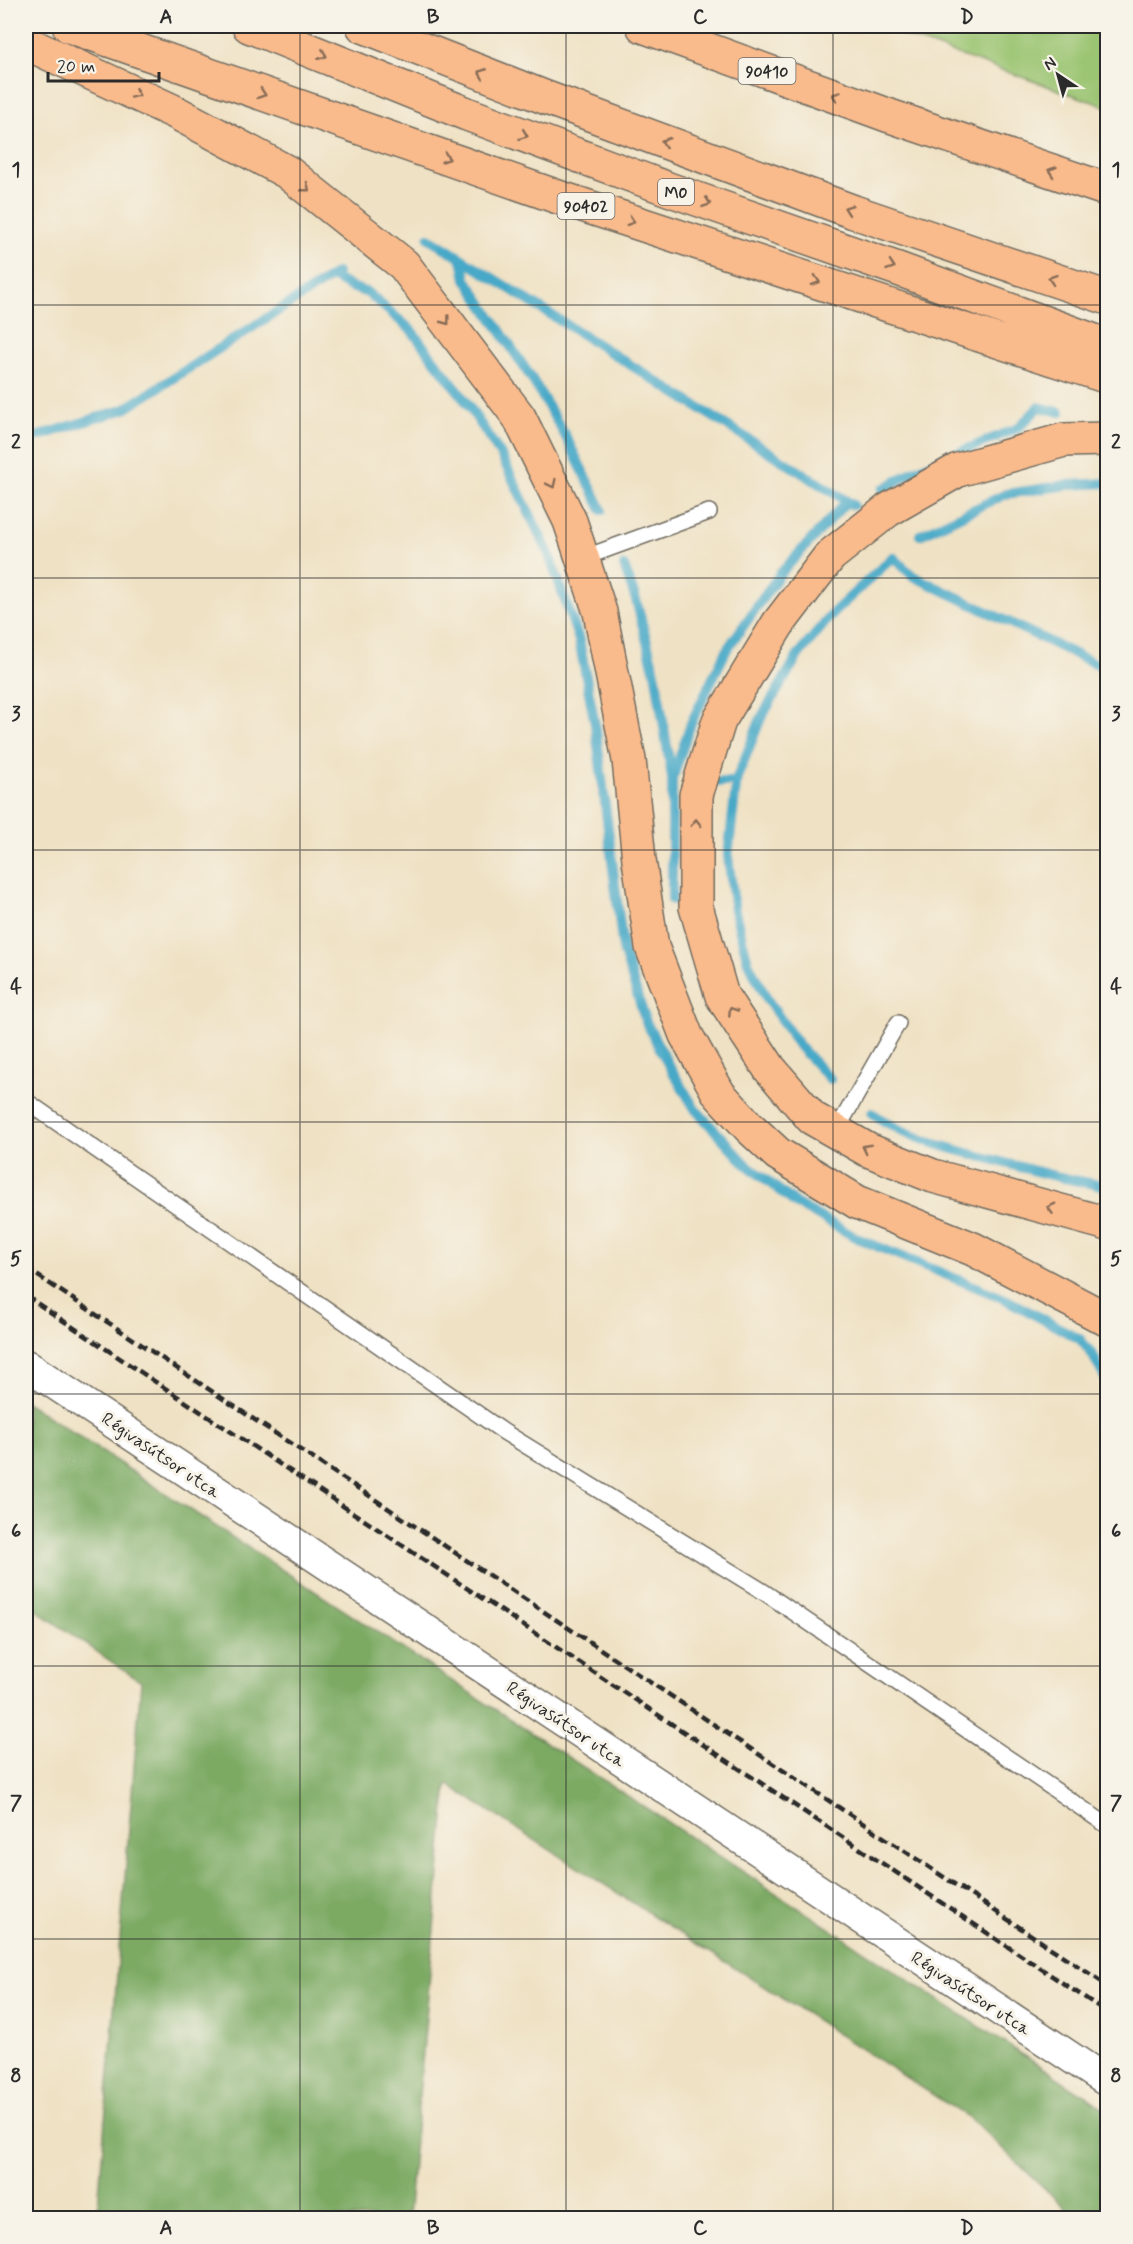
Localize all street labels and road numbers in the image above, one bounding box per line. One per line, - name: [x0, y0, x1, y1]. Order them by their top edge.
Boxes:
- road number: 90410: [738, 58, 795, 84]
- road number: M0: [658, 179, 694, 205]
- road number: 90402: [558, 193, 614, 219]
- street label: Régivasútsor utca: [96, 1407, 225, 1505]
- street label: Régivasútsor utca: [501, 1676, 630, 1774]
- street label: Régivasútsor utca: [906, 1946, 1035, 2042]

